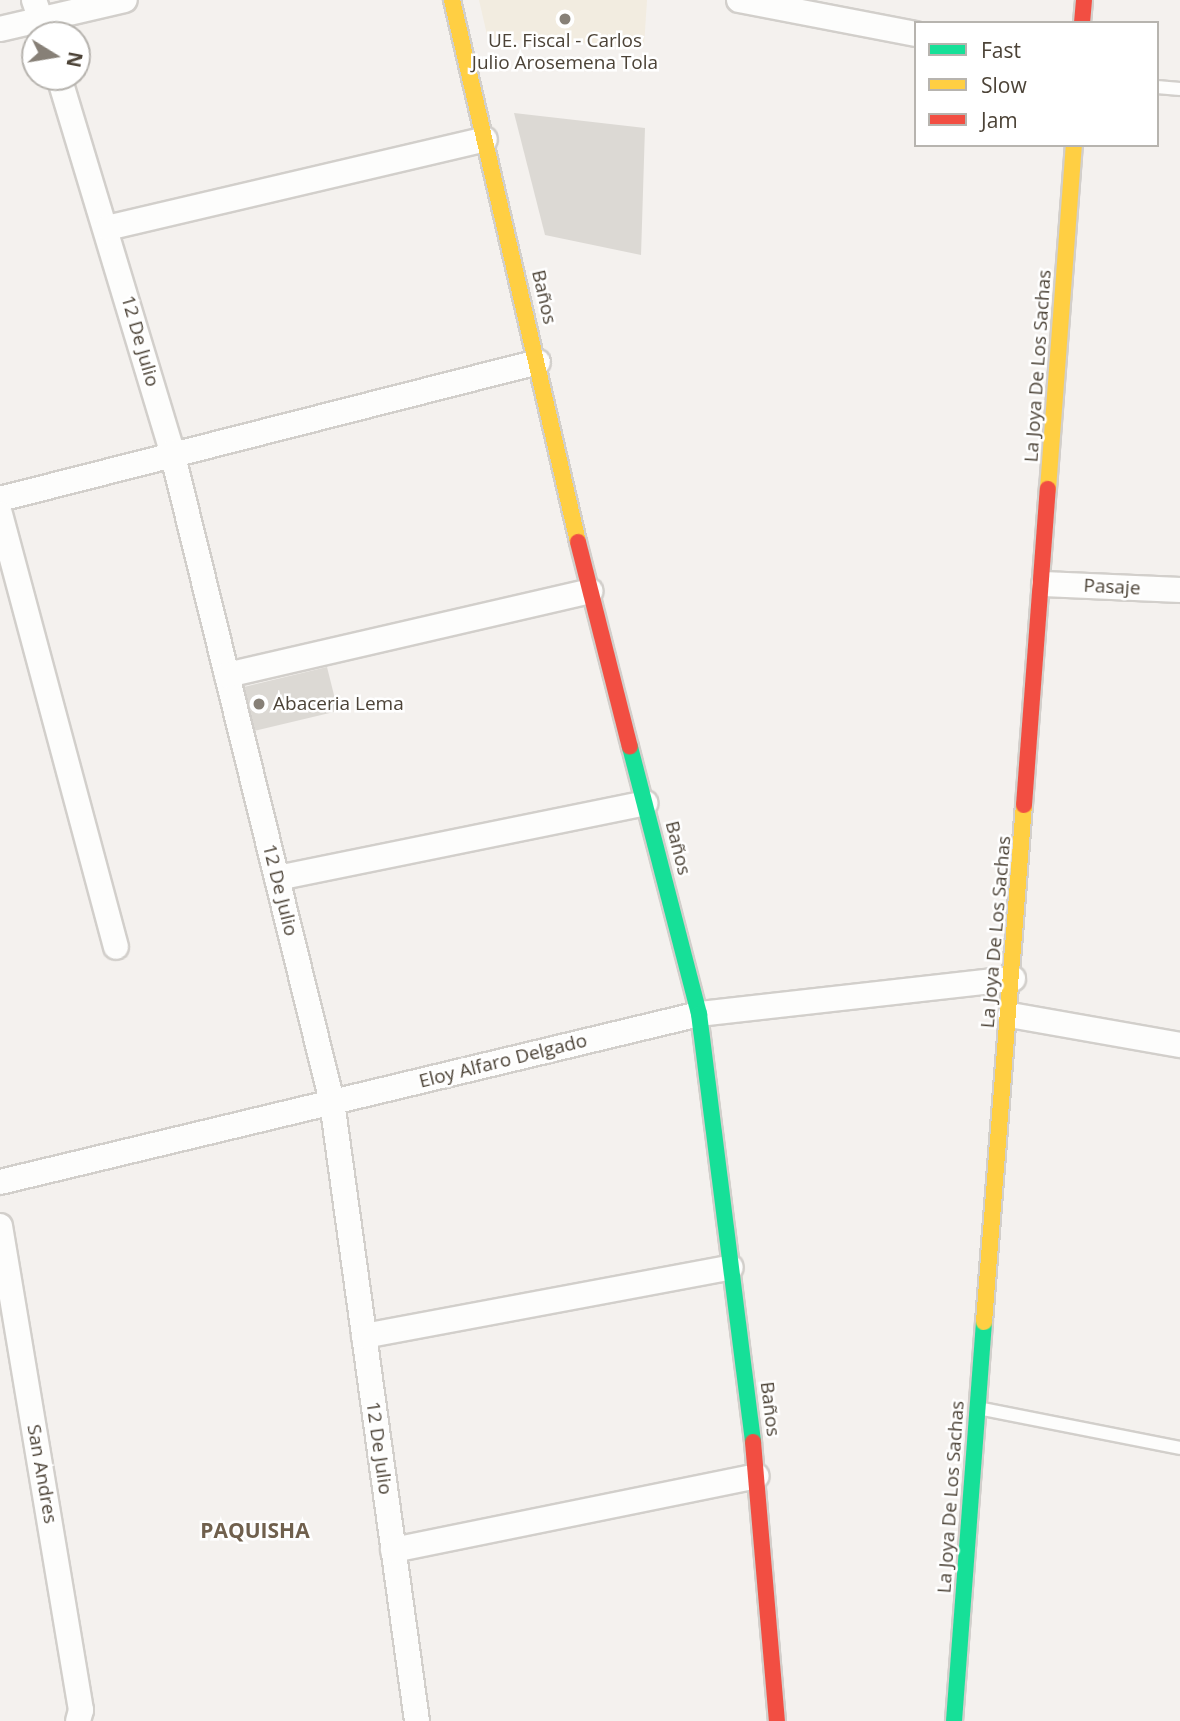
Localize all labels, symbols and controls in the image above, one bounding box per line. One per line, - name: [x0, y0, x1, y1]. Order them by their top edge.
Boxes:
- marker: UE. Fiscal - Carlos Julio Arosemena Tola: [557, 11, 573, 27]
- north arrow: [21, 21, 91, 91]
- legend: [914, 21, 1159, 147]
- place label: UE. Fiscal - Carlos Julio Arosemena Tola: [472, 30, 658, 74]
- text: Fast: [981, 36, 1021, 64]
- text: N: [60, 50, 89, 70]
- text: Slow: [981, 71, 1027, 99]
- text: Jam: [981, 106, 1018, 134]
- street label: Baños: [527, 268, 561, 326]
- street label: La Joya De Los Sachas: [1020, 269, 1056, 463]
- street label: 12 De Julio: [116, 293, 164, 389]
- street label: Pasaje: [1083, 574, 1141, 600]
- place label: Abaceria Lema: [273, 693, 404, 715]
- marker: Abaceria Lema: [251, 696, 267, 712]
- street label: Baños: [660, 819, 696, 877]
- street label: La Joya De Los Sachas: [976, 835, 1016, 1029]
- street label: 12 De Julio: [258, 842, 302, 938]
- street label: Eloy Alfaro Delgado: [417, 1029, 589, 1093]
- street label: Baños: [755, 1380, 785, 1438]
- street label: 12 De Julio: [361, 1400, 397, 1496]
- street label: La Joya De Los Sachas: [933, 1400, 969, 1594]
- street label: San Andres: [22, 1423, 62, 1525]
- district label: PAQUISHA: [200, 1517, 310, 1543]

